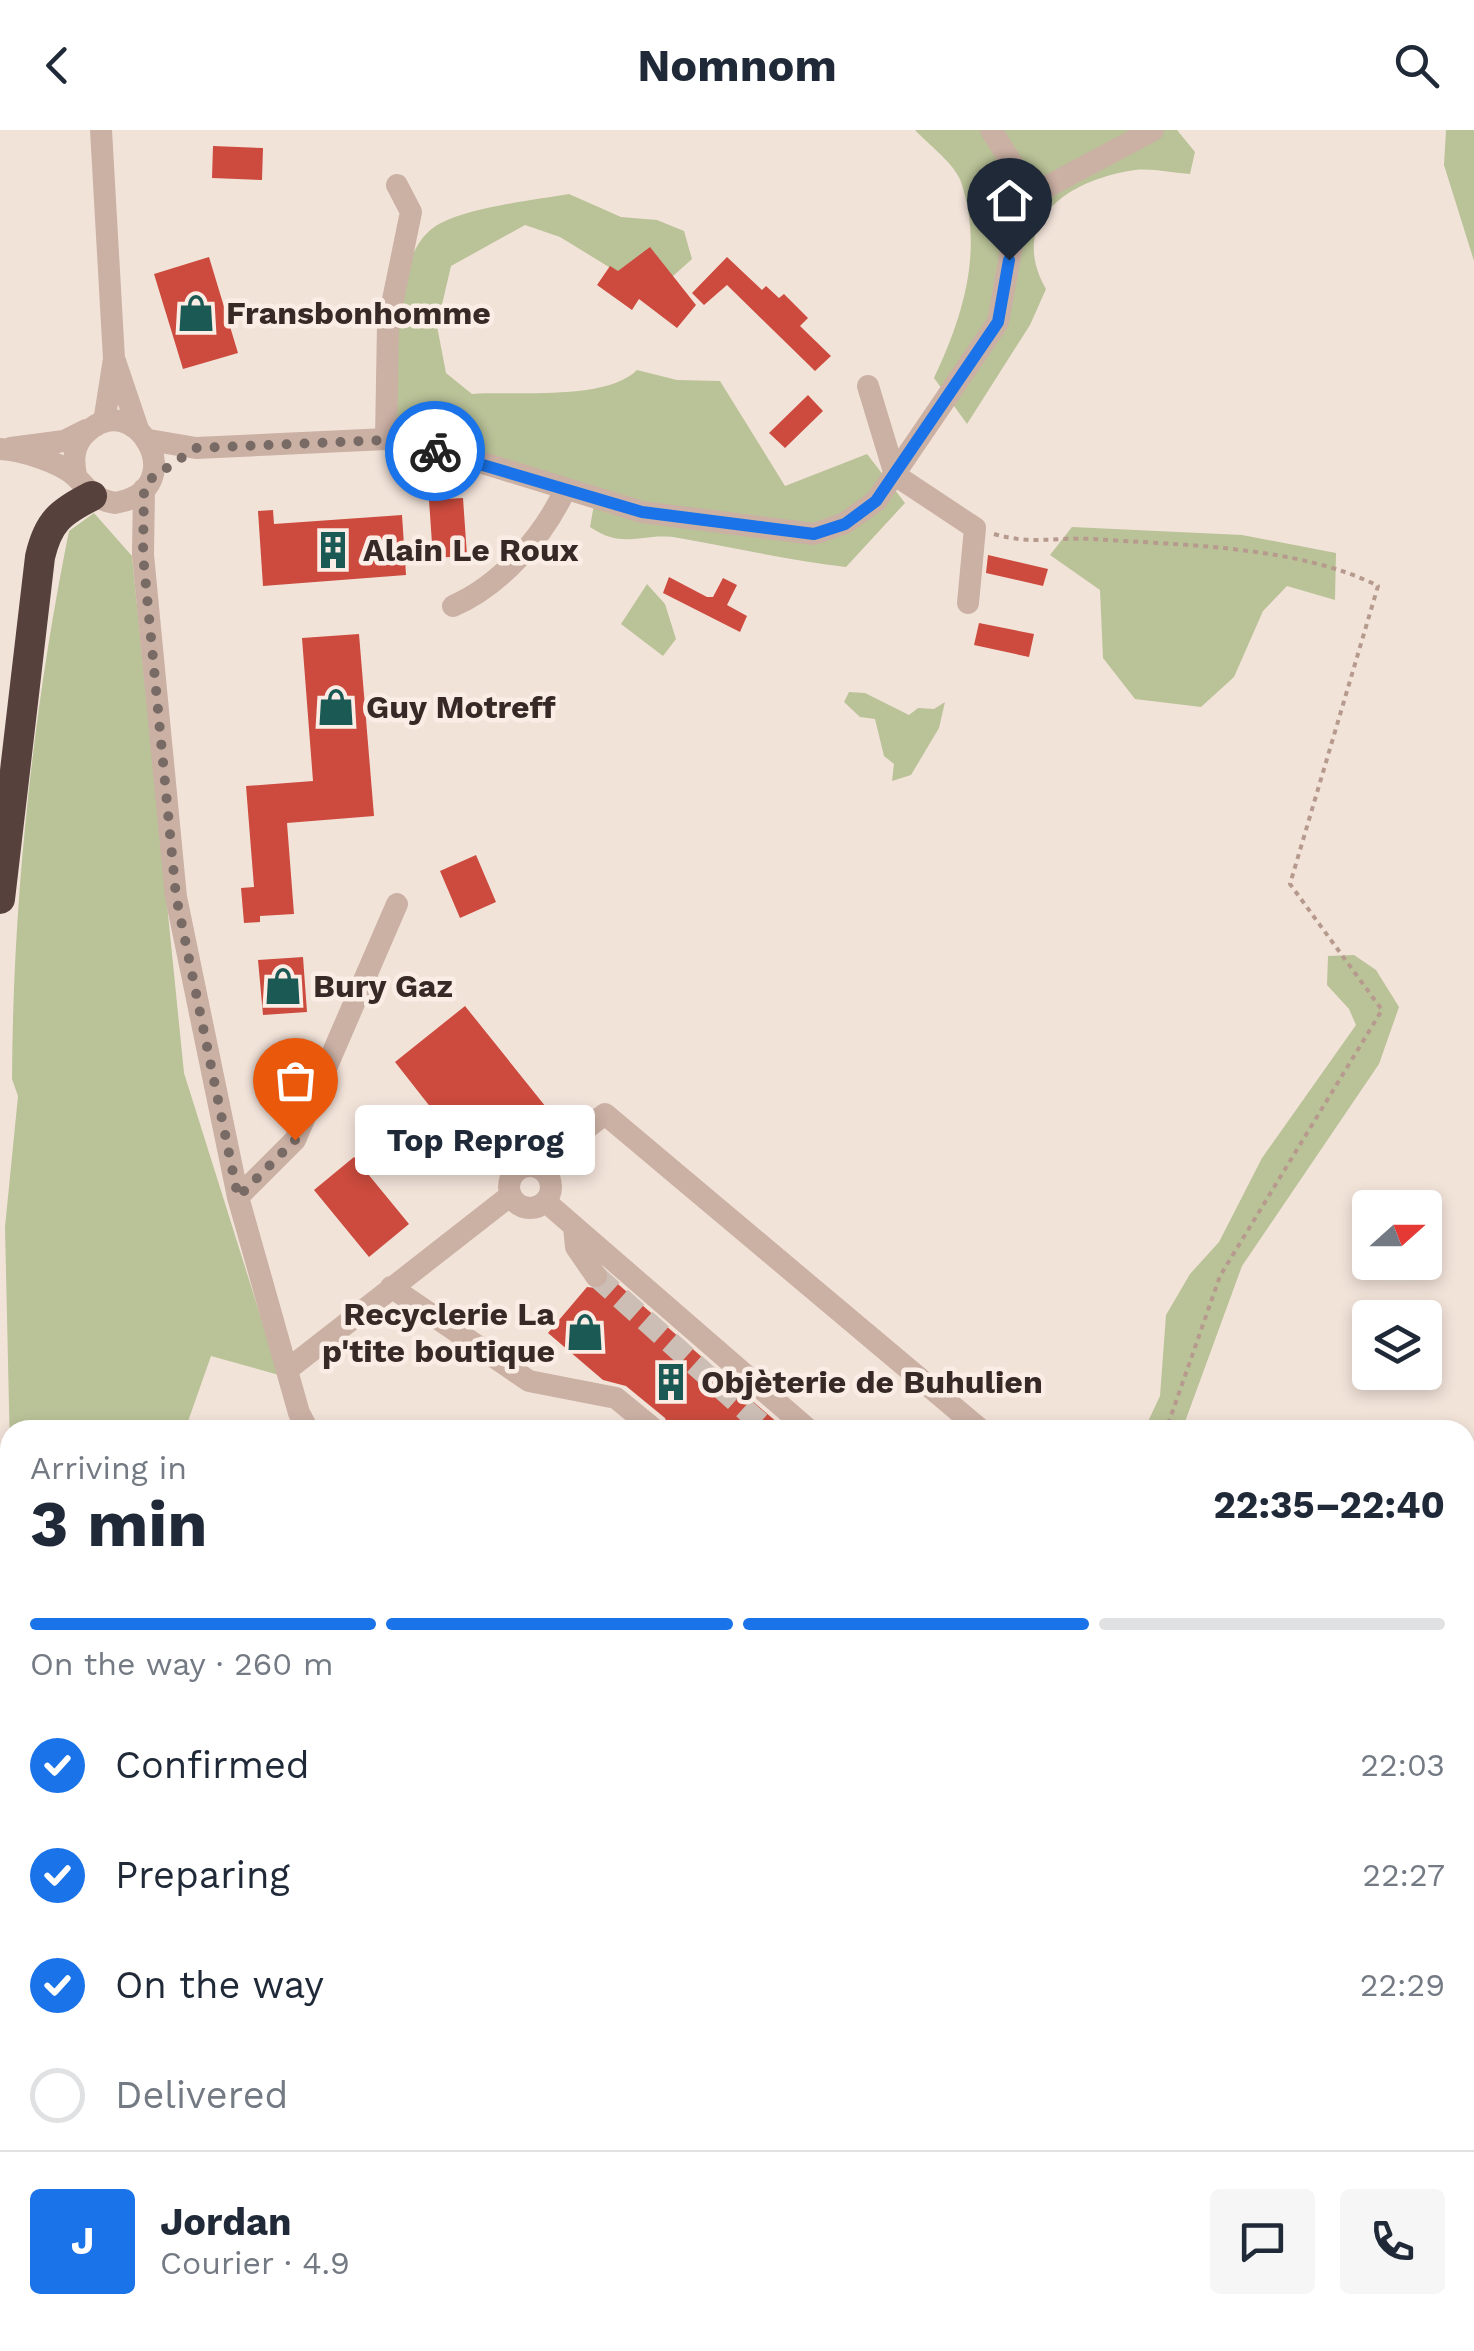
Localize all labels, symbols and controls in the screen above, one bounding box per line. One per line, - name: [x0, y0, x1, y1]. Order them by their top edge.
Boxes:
- icon: back: [30, 38, 85, 93]
- icon: search: [1389, 38, 1444, 93]
- text: Nomnom: [637, 39, 837, 92]
- pin: [967, 158, 1052, 261]
- icon: home: [982, 173, 1037, 228]
- shop icon: Fransbonhomme: [175, 292, 217, 334]
- place label: Fransbonhomme: [226, 294, 491, 332]
- courier: [385, 401, 485, 501]
- icon: bike: [408, 424, 463, 479]
- building icon: Alain Le Roux: [312, 529, 354, 571]
- place label: Alain Le Roux: [363, 531, 579, 569]
- shop icon: Guy Motreff: [315, 686, 357, 728]
- place label: Guy Motreff: [366, 688, 556, 726]
- shop icon: Bury Gaz: [262, 965, 304, 1007]
- place label: Bury Gaz: [313, 967, 453, 1005]
- pin: [253, 1038, 338, 1141]
- icon: bag: [268, 1053, 323, 1108]
- callout: Top Reprog: [355, 1105, 595, 1175]
- text: Top Reprog: [386, 1121, 564, 1159]
- north arrow: [1352, 1190, 1442, 1280]
- map controls: [1352, 1190, 1442, 1390]
- place label: Recyclerie La p'tite boutique: [322, 1295, 555, 1370]
- button: layers: [1352, 1300, 1442, 1390]
- shop icon: Recyclerie La p'tite boutique: [564, 1311, 606, 1353]
- building icon: Objèterie de Buhulien: [650, 1361, 692, 1403]
- place label: Objèterie de Buhulien: [701, 1363, 1043, 1401]
- text: Arriving in: [30, 1449, 187, 1487]
- text: 22:35–22:40: [1213, 1483, 1445, 1527]
- text: 3 min: [30, 1486, 208, 1562]
- text: On the way · 260 m: [30, 1645, 334, 1683]
- icon: check: [30, 1738, 85, 1793]
- text: Confirmed: [115, 1743, 310, 1787]
- text: 22:03: [1360, 1746, 1445, 1784]
- icon: check: [30, 1848, 85, 1903]
- text: Preparing: [115, 1853, 290, 1897]
- text: 22:27: [1362, 1856, 1445, 1894]
- icon: check: [30, 1958, 85, 2013]
- text: On the way: [115, 1963, 324, 2007]
- text: 22:29: [1360, 1966, 1445, 2004]
- text: Delivered: [115, 2073, 288, 2117]
- button: chat: [1210, 2189, 1315, 2294]
- button: phone: [1340, 2189, 1445, 2294]
- text: Jordan: [160, 2200, 292, 2244]
- text: J: [71, 2219, 94, 2263]
- text: Courier · 4.9: [160, 2244, 350, 2282]

